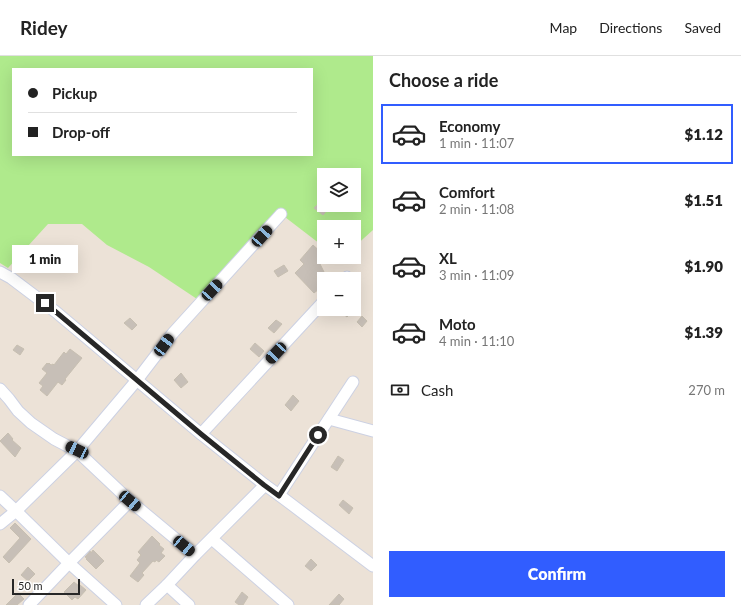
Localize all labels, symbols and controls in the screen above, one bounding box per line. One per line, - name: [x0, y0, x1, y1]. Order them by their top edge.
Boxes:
- text: Ridey: [20, 16, 68, 39]
- text: Map: [550, 19, 577, 36]
- text: Directions: [599, 19, 662, 36]
- text: Saved: [684, 19, 721, 36]
- text: Choose a ride: [389, 69, 498, 91]
- text: Pickup: [52, 84, 97, 102]
- icon: car: [391, 116, 427, 152]
- text: Economy: [439, 117, 500, 135]
- text: Drop-off: [52, 123, 110, 141]
- text: $1.12: [685, 125, 723, 143]
- text: 1 min · 11:07: [439, 135, 514, 151]
- map controls: [317, 168, 361, 316]
- button: layers: [317, 168, 361, 212]
- icon: car: [391, 182, 427, 218]
- text: Comfort: [439, 183, 495, 201]
- text: $1.51: [685, 191, 723, 209]
- text: 2 min · 11:08: [439, 201, 514, 217]
- button: +: [317, 220, 361, 264]
- car: [250, 223, 274, 249]
- callout: 1 min: [12, 245, 78, 273]
- icon: car: [391, 248, 427, 284]
- text: XL: [439, 249, 457, 267]
- text: 1 min: [29, 251, 61, 267]
- text: $1.90: [685, 257, 723, 275]
- text: 3 min · 11:09: [439, 267, 514, 283]
- button: −: [317, 272, 361, 316]
- car: [199, 277, 225, 303]
- route end: [36, 294, 54, 312]
- icon: car: [391, 314, 427, 350]
- text: Moto: [439, 315, 476, 333]
- text: $1.39: [685, 323, 723, 341]
- car: [152, 332, 176, 358]
- text: 4 min · 11:10: [439, 333, 514, 349]
- car: [263, 340, 289, 366]
- icon: cash: [389, 379, 411, 401]
- text: Cash: [421, 381, 453, 399]
- text: 270 m: [688, 382, 725, 398]
- route start: [309, 426, 327, 444]
- car: [64, 439, 90, 461]
- car: [117, 489, 143, 513]
- car: [171, 534, 197, 558]
- button: Confirm: [389, 551, 725, 597]
- scale bar: [12, 577, 80, 596]
- text: 50 m: [18, 579, 43, 592]

